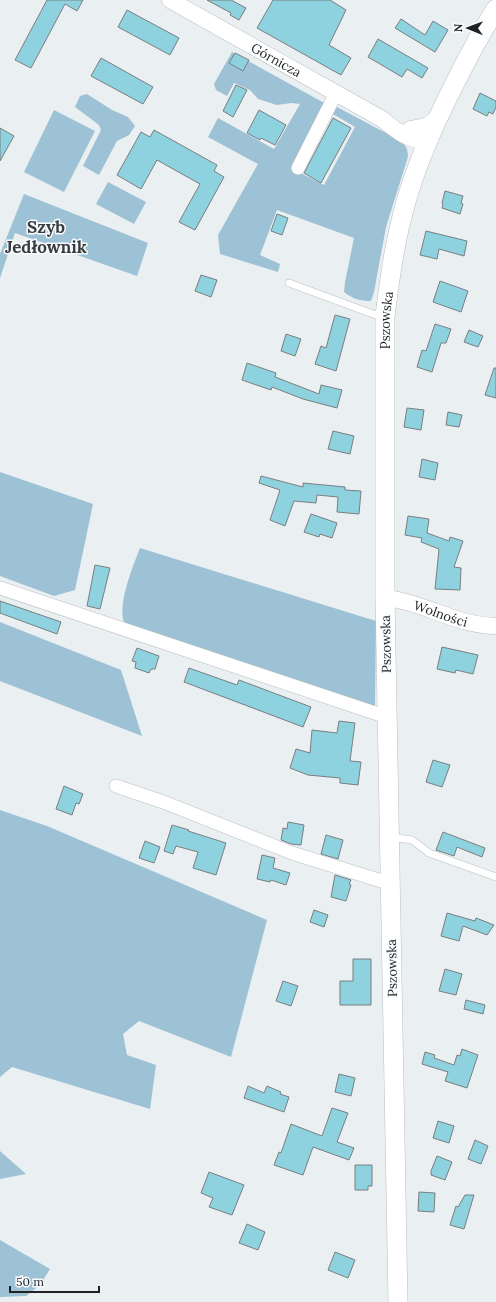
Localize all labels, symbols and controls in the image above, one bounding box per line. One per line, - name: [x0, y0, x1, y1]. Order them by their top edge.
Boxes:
- north arrow: [448, 8, 488, 48]
- text: N: [451, 23, 465, 32]
- street label: Górnicza: [248, 39, 305, 81]
- district label: Szyb Jedłownik: [5, 216, 87, 258]
- street label: Pszowska: [377, 290, 397, 349]
- street label: Wolności: [412, 596, 470, 630]
- street label: Pszowska: [377, 615, 395, 673]
- street label: Pszowska: [383, 939, 401, 997]
- scale bar: [10, 1268, 99, 1294]
- text: 50 m: [16, 1274, 44, 1289]

